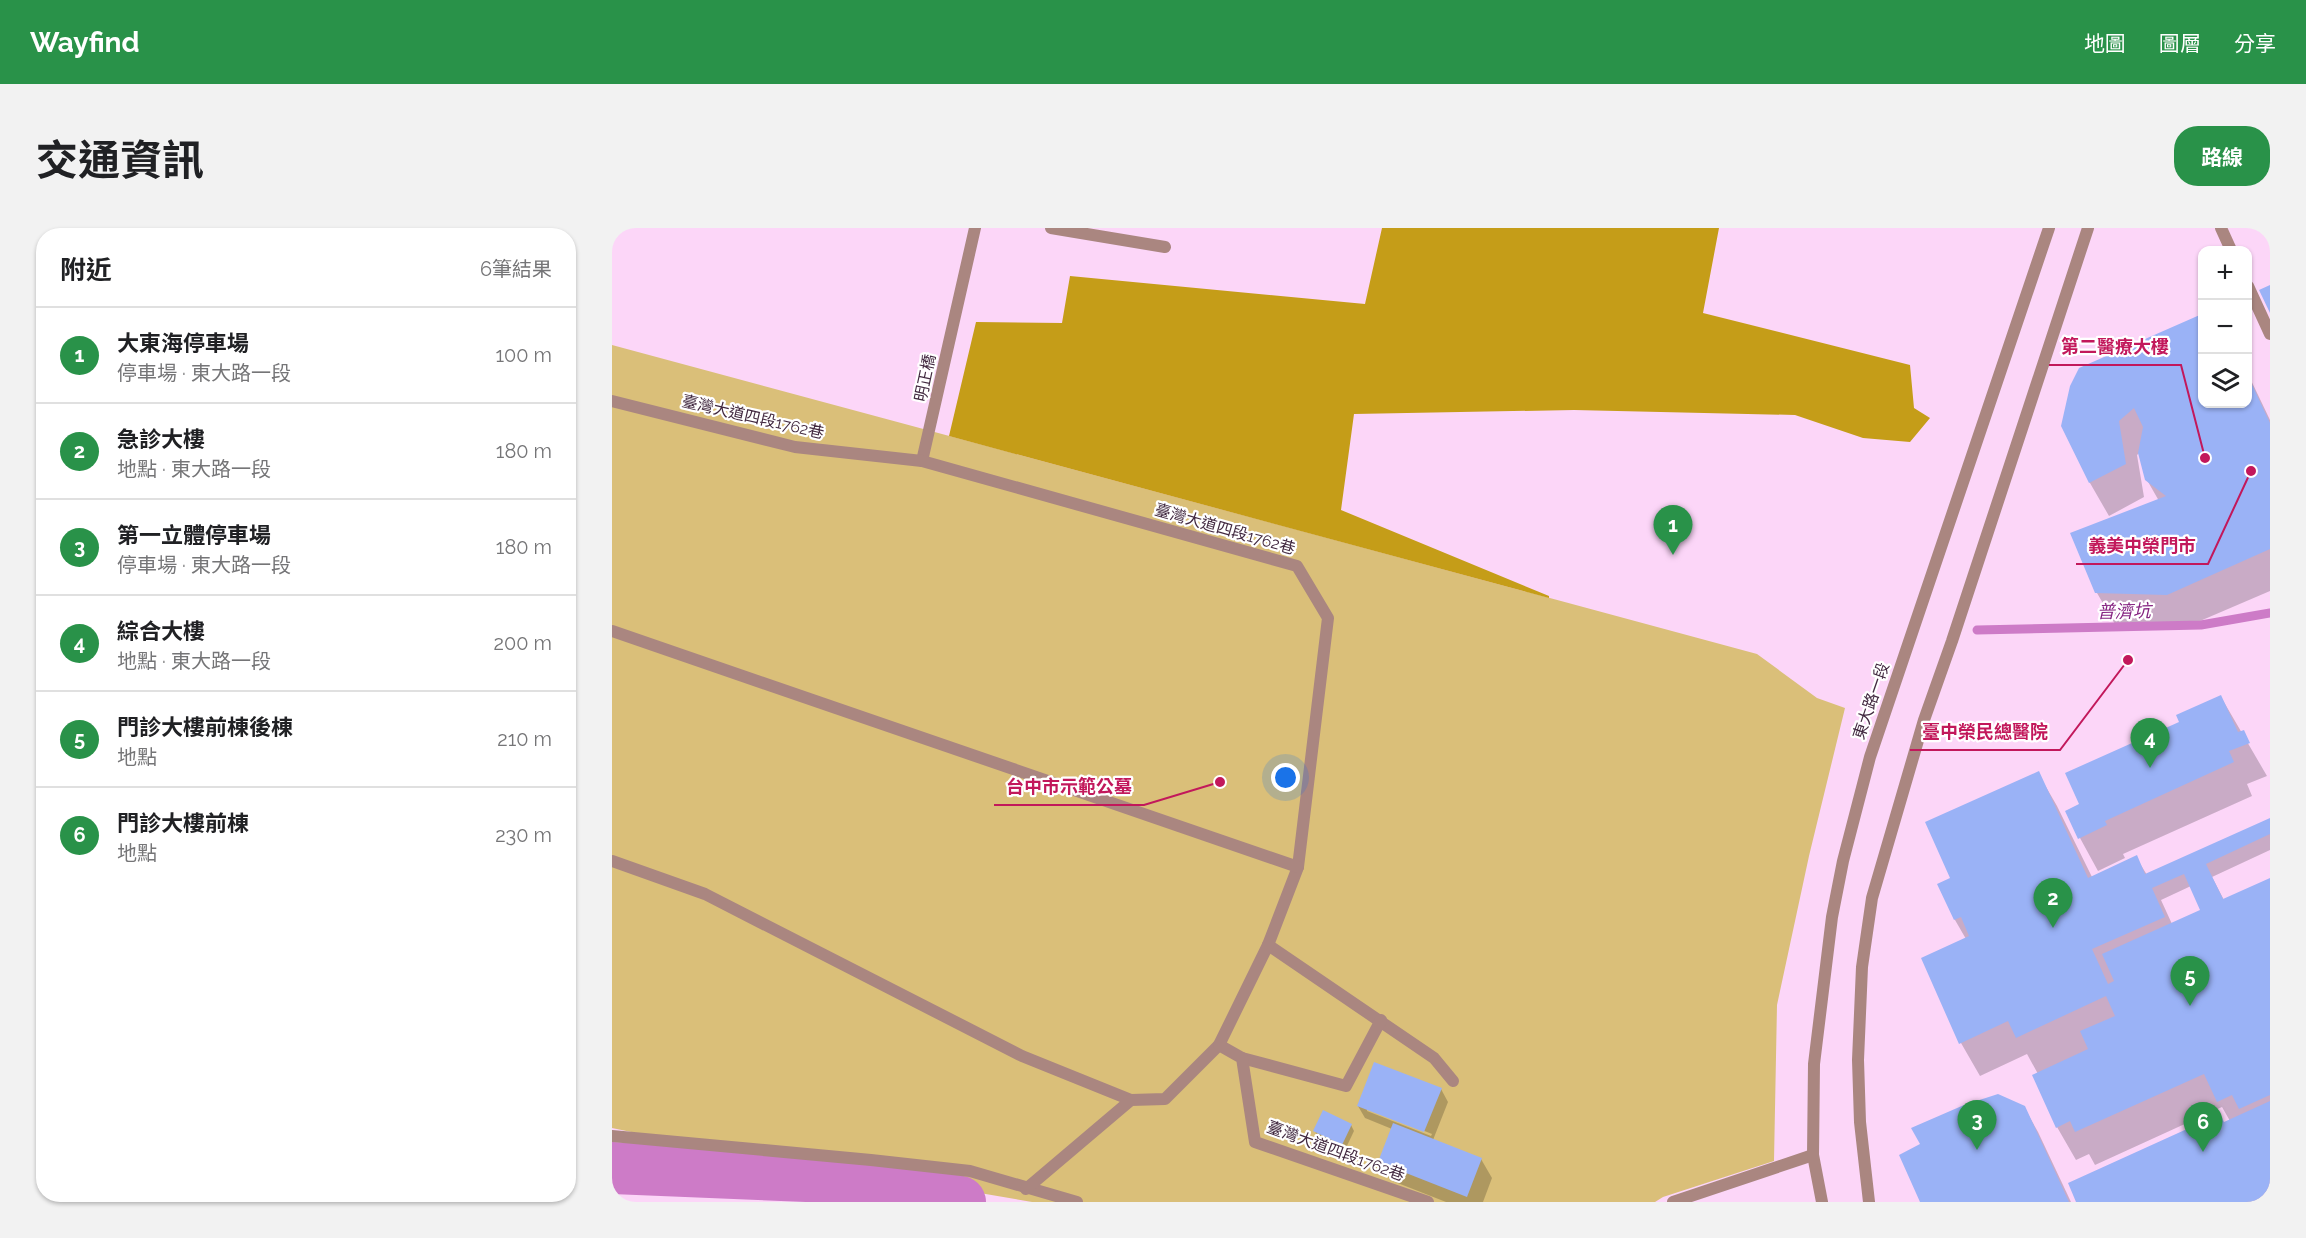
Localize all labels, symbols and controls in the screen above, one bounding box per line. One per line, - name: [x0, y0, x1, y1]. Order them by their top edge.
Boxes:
- text: Wayfind: [30, 26, 140, 59]
- text: 地圖: [2084, 31, 2126, 56]
- text: 圖層: [2159, 31, 2201, 56]
- text: 分享: [2234, 31, 2276, 56]
- button: 路線: [2174, 126, 2270, 186]
- text: 交通資訊: [36, 136, 204, 185]
- map controls: [2198, 246, 2252, 408]
- button: +: [2198, 246, 2252, 300]
- text: 附近: [60, 255, 112, 285]
- text: 6筆結果: [480, 257, 552, 281]
- button: −: [2198, 300, 2252, 354]
- callout: 第二醫療大樓: [2049, 329, 2181, 365]
- text: 大東海停車場: [117, 330, 249, 356]
- text: 第二醫療大樓: [2061, 336, 2169, 357]
- text: 1: [75, 343, 84, 367]
- text: 100 m: [495, 343, 552, 367]
- street label: 明正橋: [911, 353, 939, 403]
- button: layers: [2198, 354, 2252, 408]
- text: 停車場 · 東大路一段: [117, 361, 291, 385]
- street label: 臺灣大道四段1762巷: [680, 391, 826, 443]
- text: 急診大樓: [117, 426, 205, 452]
- text: 2: [74, 439, 85, 463]
- text: 180 m: [496, 439, 552, 463]
- text: 地點 · 東大路一段: [117, 457, 271, 481]
- street label: 臺灣大道四段1762巷: [1153, 500, 1297, 558]
- pin: 1: [1654, 506, 1692, 555]
- text: 第一立體停車場: [117, 522, 271, 548]
- callout: 義美中榮門市: [2076, 528, 2208, 564]
- text: 3: [74, 535, 85, 559]
- text: 180 m: [496, 535, 552, 559]
- text: 義美中榮門市: [2088, 535, 2196, 556]
- text: 停車場 · 東大路一段: [117, 553, 291, 577]
- water label: 普濟坑: [2097, 600, 2154, 622]
- text: 綜合大樓: [117, 618, 205, 644]
- text: 4: [74, 631, 85, 655]
- text: 200 m: [494, 631, 552, 655]
- text: 地點 · 東大路一段: [117, 649, 271, 673]
- street label: 東大路一段: [1849, 660, 1893, 742]
- text: 門診大樓前棟後棟: [117, 714, 293, 740]
- callout: 臺中榮民總醫院: [1910, 714, 2060, 750]
- pin: 4: [2130, 718, 2170, 768]
- text: 臺中榮民總醫院: [1922, 721, 2048, 742]
- text: 5: [74, 727, 85, 751]
- text: 210 m: [497, 727, 552, 751]
- text: 地點: [117, 745, 157, 769]
- your location: [1271, 763, 1300, 792]
- callout: 台中市示範公墓: [994, 769, 1144, 805]
- text: 台中市示範公墓: [1006, 776, 1132, 797]
- text: 門診大樓前棟: [117, 810, 249, 836]
- text: 6: [73, 823, 86, 847]
- text: 230 m: [495, 823, 552, 847]
- text: 地點: [117, 841, 157, 865]
- pin: 2: [2034, 878, 2072, 928]
- pin: 5: [2170, 956, 2210, 1006]
- pin: 3: [1958, 1100, 1996, 1150]
- pin: 6: [2184, 1102, 2222, 1152]
- street label: 臺灣大道四段1762巷: [1264, 1117, 1408, 1185]

